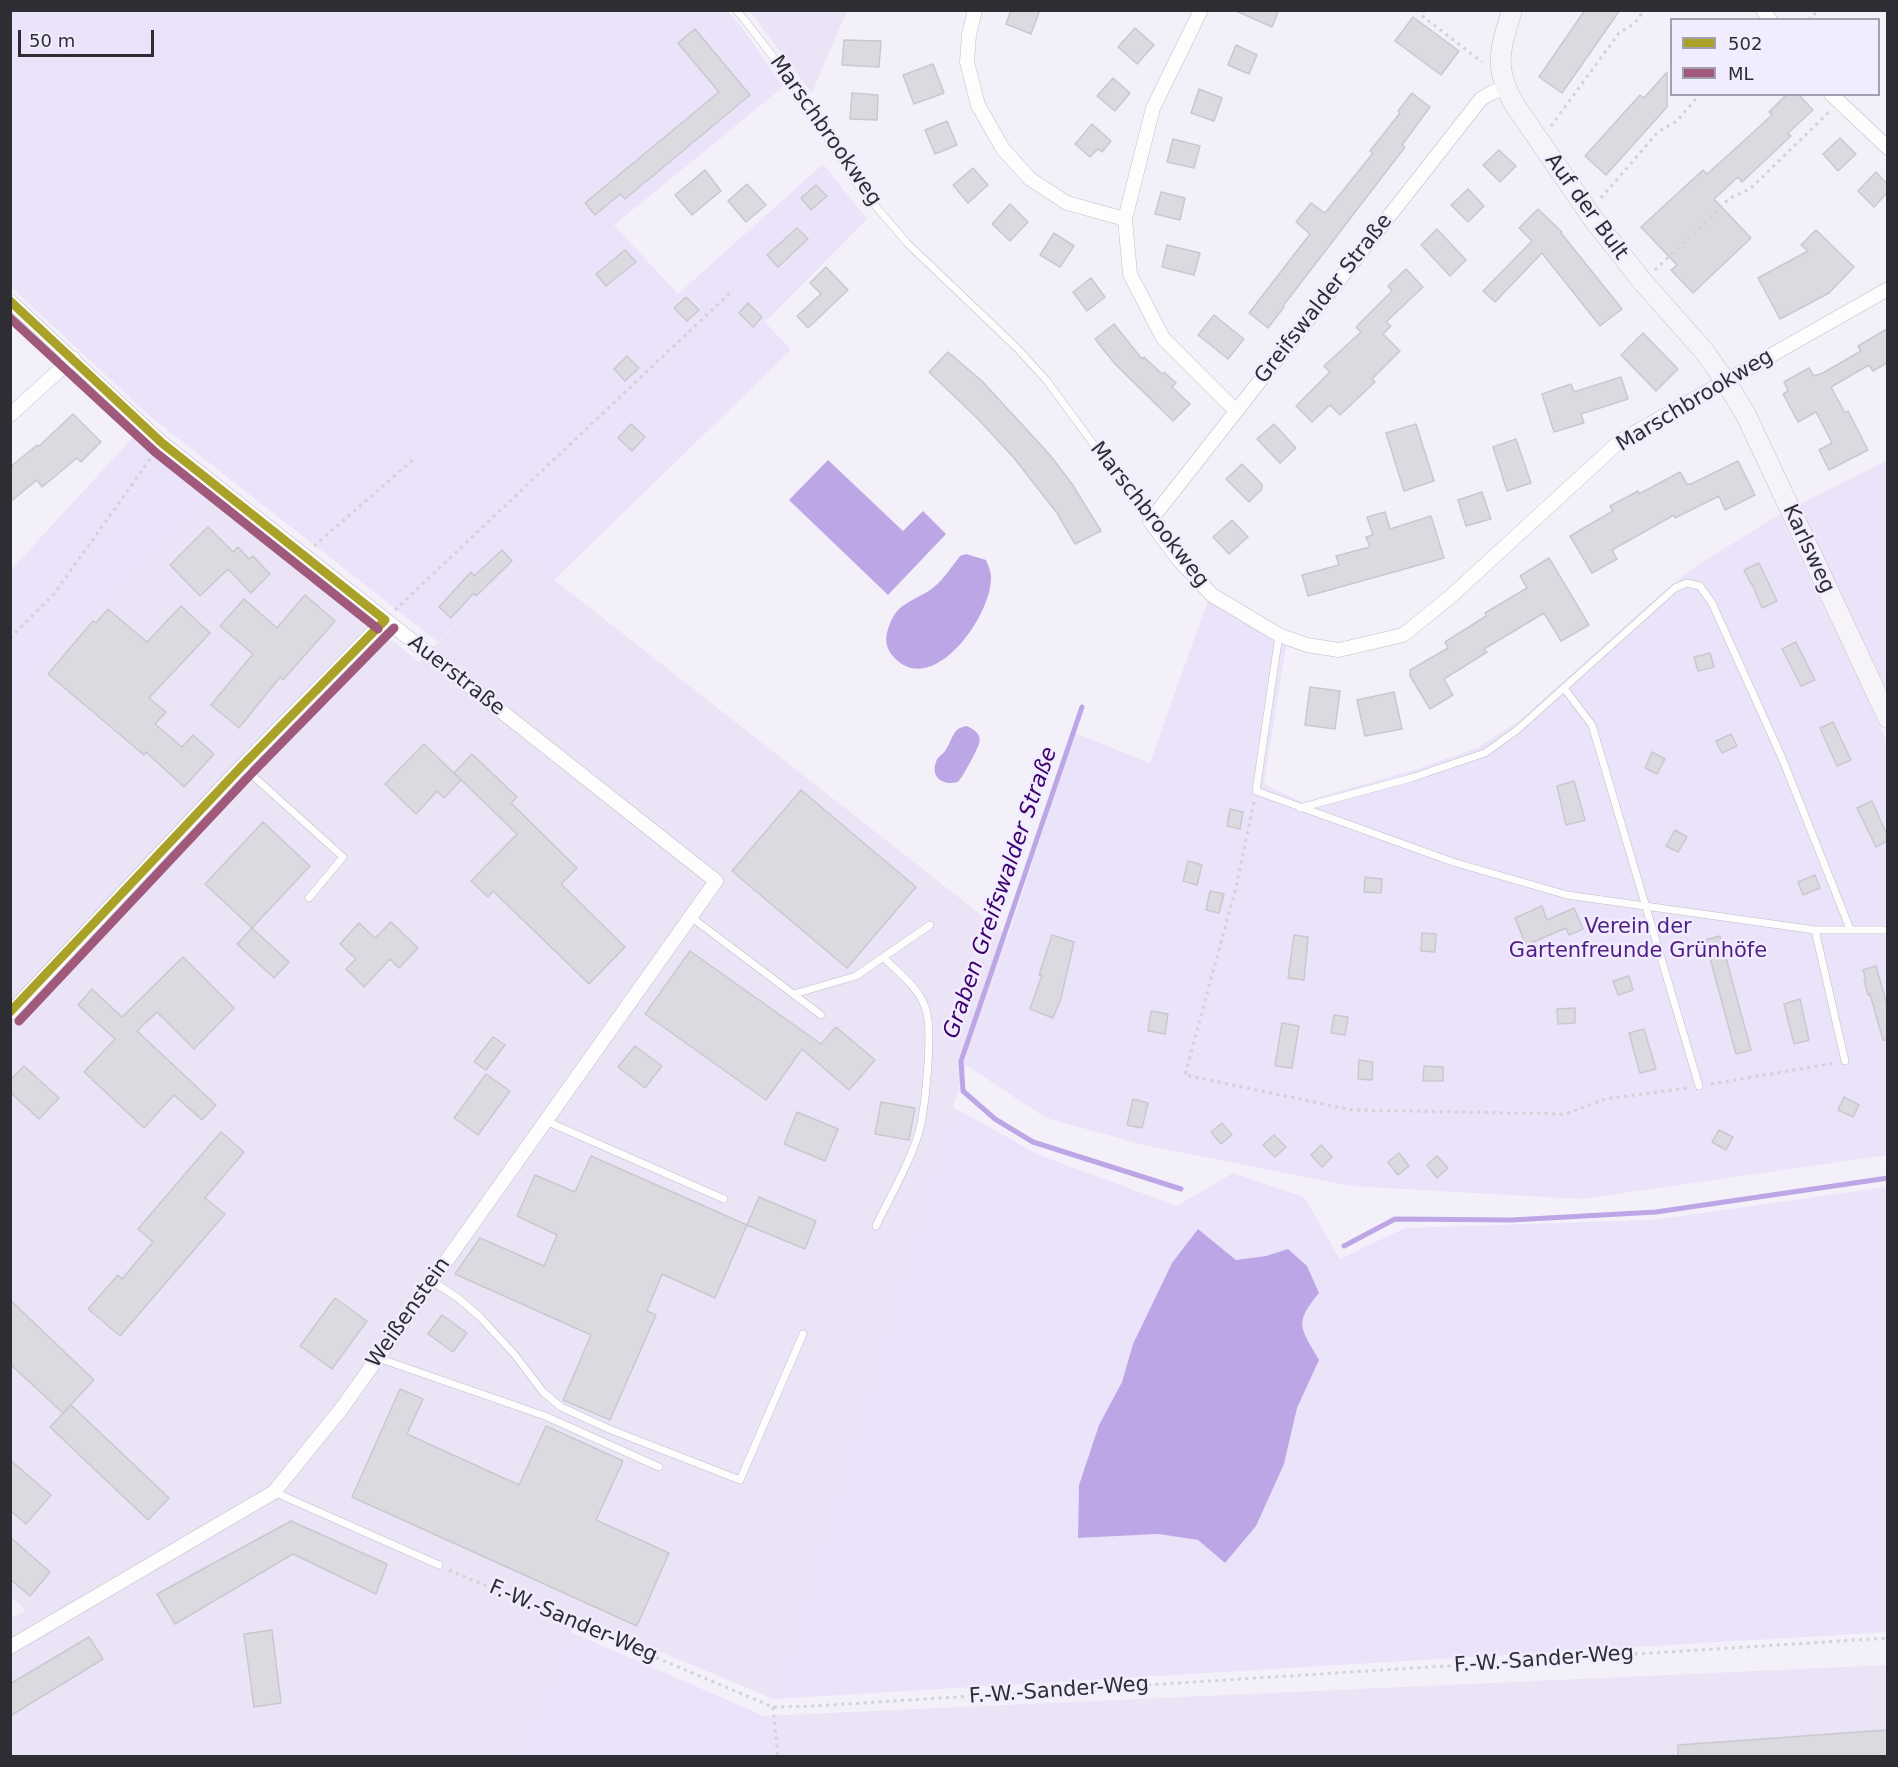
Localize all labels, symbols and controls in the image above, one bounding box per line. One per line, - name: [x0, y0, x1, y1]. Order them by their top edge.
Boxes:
- scale bar: [21, 18, 158, 56]
- legend: [1670, 18, 1880, 96]
- text: 50 m: [29, 30, 75, 51]
- text: 502: [1728, 33, 1762, 54]
- street label: Marschbrookweg: [764, 51, 886, 211]
- text: ML: [1728, 63, 1754, 84]
- street label: Auf der Bult: [1539, 149, 1633, 265]
- street label: Greifswalder Straße: [1250, 209, 1398, 389]
- street label: Marschbrookweg: [1612, 344, 1778, 458]
- street label: Marschbrookweg: [1084, 437, 1214, 593]
- street label: Karlsweg: [1776, 501, 1840, 597]
- street label: Auerstraße: [403, 630, 509, 722]
- water label: Graben Greifswalder Straße: [939, 744, 1063, 1042]
- park label: Verein der Gartenfreunde Grünhöfe: [1509, 915, 1767, 965]
- street label: Weißenstein: [362, 1253, 456, 1373]
- street label: F.-W.-Sander-Weg: [485, 1575, 661, 1669]
- street label: F.-W.-Sander-Weg: [1453, 1641, 1635, 1679]
- street label: F.-W.-Sander-Weg: [968, 1672, 1150, 1710]

